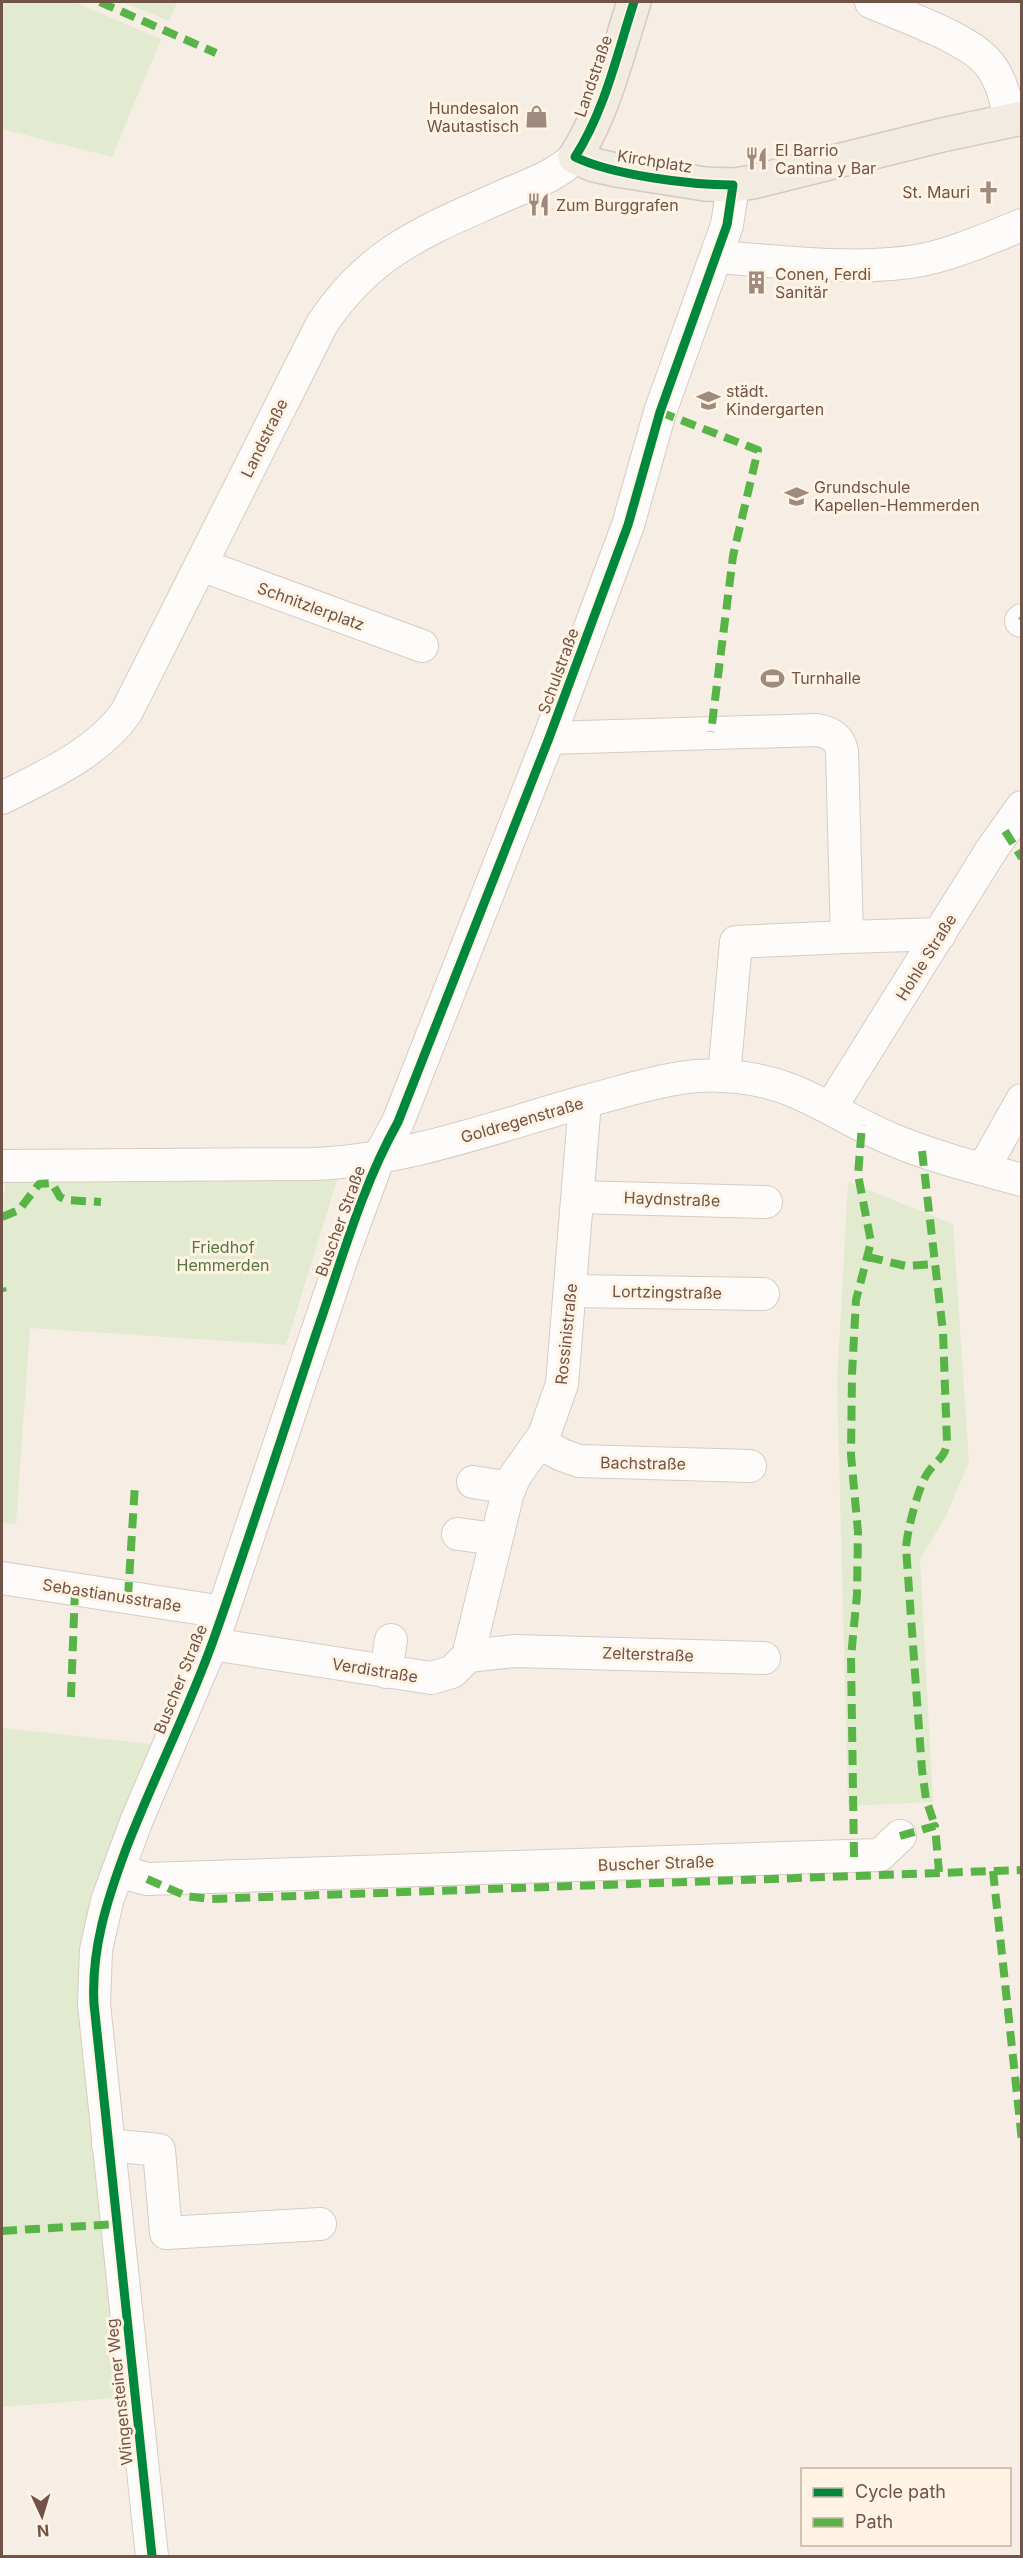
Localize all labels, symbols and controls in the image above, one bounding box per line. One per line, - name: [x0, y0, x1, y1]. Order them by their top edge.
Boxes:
- street label: Landstraße: [570, 32, 616, 120]
- place label: Hundesalon Wautastisch: [427, 98, 519, 136]
- shop icon: Hundesalon Wautastisch: [524, 104, 550, 130]
- place label: El Barrio Cantina y Bar: [775, 140, 876, 178]
- street label: Kirchplatz: [616, 145, 694, 177]
- restaurant icon: El Barrio Cantina y Bar: [744, 146, 770, 172]
- church icon: St. Mauri: [975, 179, 1001, 205]
- place label: St. Mauri: [902, 182, 970, 202]
- restaurant icon: Zum Burggrafen: [525, 192, 551, 218]
- place label: Zum Burggrafen: [556, 195, 679, 215]
- place label: Conen, Ferdi Sanitär: [775, 264, 871, 302]
- building icon: Conen, Ferdi Sanitär: [744, 270, 770, 296]
- place label: städt. Kindergarten: [726, 381, 824, 419]
- school or university icon: städt. Kindergarten: [695, 387, 721, 413]
- street label: Landstraße: [236, 395, 292, 481]
- place label: Grundschule Kapellen-Hemmerden: [814, 477, 980, 515]
- school or university icon: Grundschule Kapellen-Hemmerden: [783, 483, 809, 509]
- street label: Schnitzlerplatz: [255, 577, 367, 635]
- street label: Schulstraße: [533, 625, 583, 717]
- sports icon: Turnhalle: [760, 665, 786, 691]
- place label: Turnhalle: [791, 668, 861, 688]
- street label: Hohle Straße: [891, 910, 961, 1004]
- street label: Goldregenstraße: [458, 1093, 586, 1147]
- street label: Buscher Straße: [311, 1163, 369, 1279]
- street label: Haydnstraße: [623, 1187, 721, 1211]
- park label: Friedhof Hemmerden: [177, 1237, 269, 1275]
- street label: Lortzingstraße: [612, 1281, 722, 1303]
- street label: Rossinistraße: [551, 1282, 581, 1386]
- street label: Bachstraße: [600, 1452, 686, 1474]
- street label: Sebastianusstraße: [41, 1574, 183, 1616]
- street label: Buscher Straße: [149, 1621, 211, 1737]
- street label: Zelterstraße: [602, 1642, 694, 1666]
- street label: Verdistraße: [331, 1653, 419, 1687]
- street label: Buscher Straße: [597, 1851, 715, 1875]
- street label: Wingensteiner Weg: [101, 2317, 137, 2467]
- legend: [801, 2468, 1011, 2546]
- text: Cycle path: [855, 2481, 946, 2502]
- north arrow: [12, 2486, 72, 2546]
- text: Path: [855, 2511, 893, 2532]
- text: N: [36, 2521, 50, 2541]

